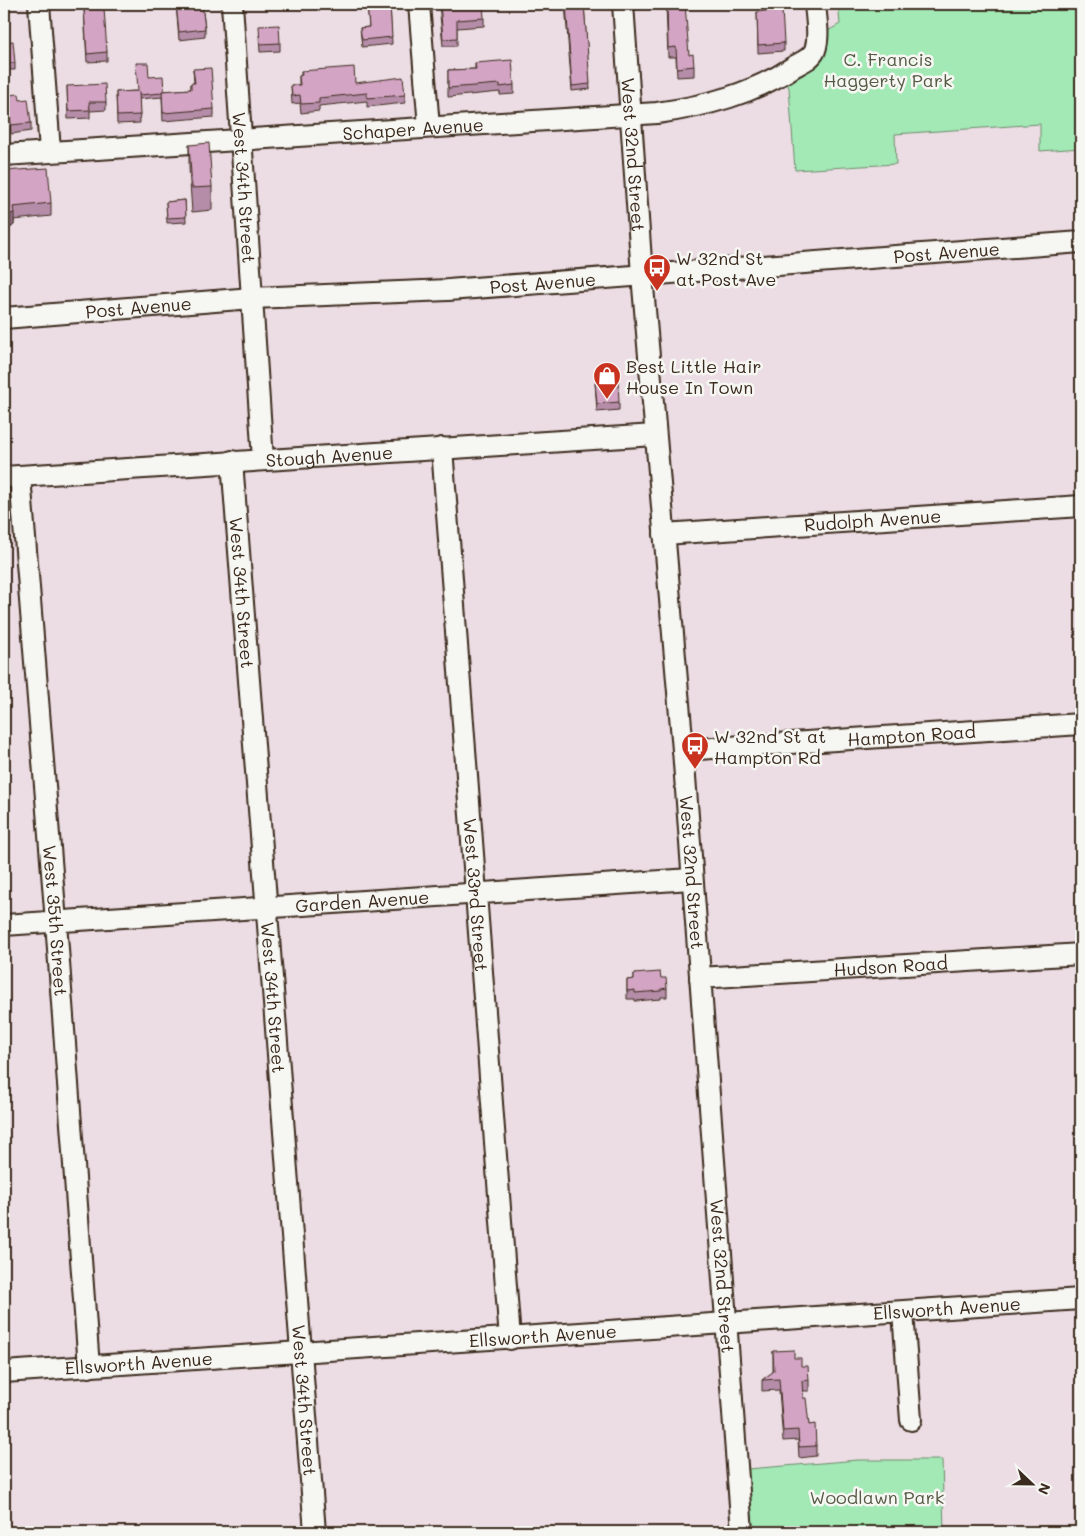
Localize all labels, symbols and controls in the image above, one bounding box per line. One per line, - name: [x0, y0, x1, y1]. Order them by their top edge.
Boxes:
- park label: C. Francis Haggerty Park: [824, 47, 953, 92]
- street label: West 32nd Street: [616, 77, 651, 233]
- street label: West 34th Street: [227, 111, 262, 264]
- street label: Schaper Avenue: [342, 112, 485, 145]
- street label: Post Avenue: [893, 236, 1001, 268]
- place label: W 32nd St at Post Ave: [676, 246, 776, 291]
- bus stop icon: W 32nd St at Post Ave: [642, 253, 672, 292]
- street label: Post Avenue: [489, 267, 597, 299]
- street label: Post Avenue: [85, 291, 193, 323]
- place label: Best Little Hair House In Town: [626, 354, 762, 399]
- shop icon: Best Little Hair House In Town: [592, 361, 622, 400]
- street label: Stough Avenue: [265, 440, 394, 472]
- street label: Rudolph Avenue: [803, 503, 942, 537]
- street label: West 34th Street: [224, 516, 260, 669]
- street label: Hampton Road: [846, 719, 977, 751]
- place label: W 32nd St at Hampton Rd: [714, 724, 826, 769]
- bus stop icon: W 32nd St at Hampton Rd: [680, 731, 710, 770]
- street label: West 32nd Street: [674, 794, 710, 950]
- street label: West 33rd Street: [458, 817, 494, 972]
- street label: West 35th Street: [38, 844, 73, 997]
- street label: Garden Avenue: [294, 885, 430, 917]
- street label: West 34th Street: [256, 921, 291, 1074]
- street label: Hudson Road: [833, 950, 948, 982]
- street label: West 32nd Street: [705, 1198, 740, 1354]
- street label: Ellsworth Avenue: [872, 1291, 1021, 1325]
- street label: Ellsworth Avenue: [468, 1319, 617, 1352]
- street label: West 34th Street: [287, 1324, 323, 1477]
- street label: Ellsworth Avenue: [64, 1346, 213, 1380]
- north arrow: [1008, 1458, 1058, 1508]
- text: N: [1034, 1481, 1055, 1498]
- park label: Woodlawn Park: [810, 1485, 944, 1509]

